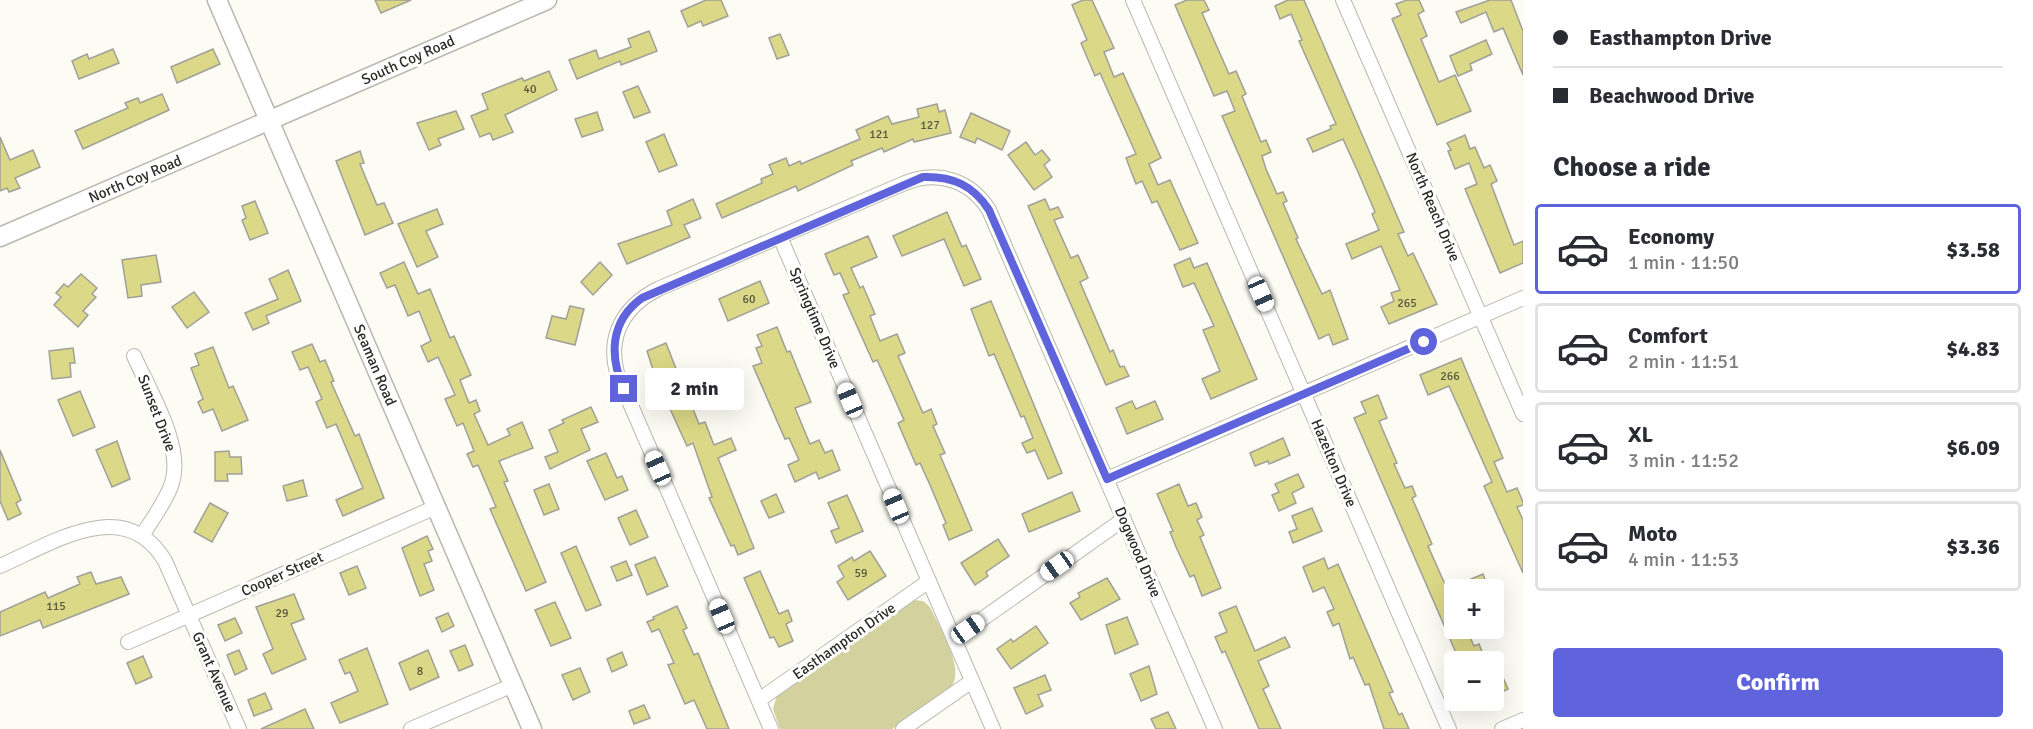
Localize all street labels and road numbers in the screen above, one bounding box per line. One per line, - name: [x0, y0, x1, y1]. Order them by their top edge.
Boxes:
- street label: South Coy Road: [359, 31, 457, 89]
- street label: North Reach Drive: [1402, 150, 1464, 264]
- street label: North Coy Road: [86, 151, 184, 207]
- street label: Springtime Drive: [786, 265, 844, 371]
- street label: Seaman Road: [350, 322, 400, 408]
- street label: Sunset Drive: [134, 372, 180, 454]
- street label: Hazelton Drive: [1307, 416, 1361, 510]
- street label: Dogwood Drive: [1111, 504, 1165, 600]
- street label: Cooper Street: [238, 548, 326, 600]
- street label: Easthampton Drive: [789, 599, 899, 683]
- street label: Grant Avenue: [188, 629, 240, 715]

